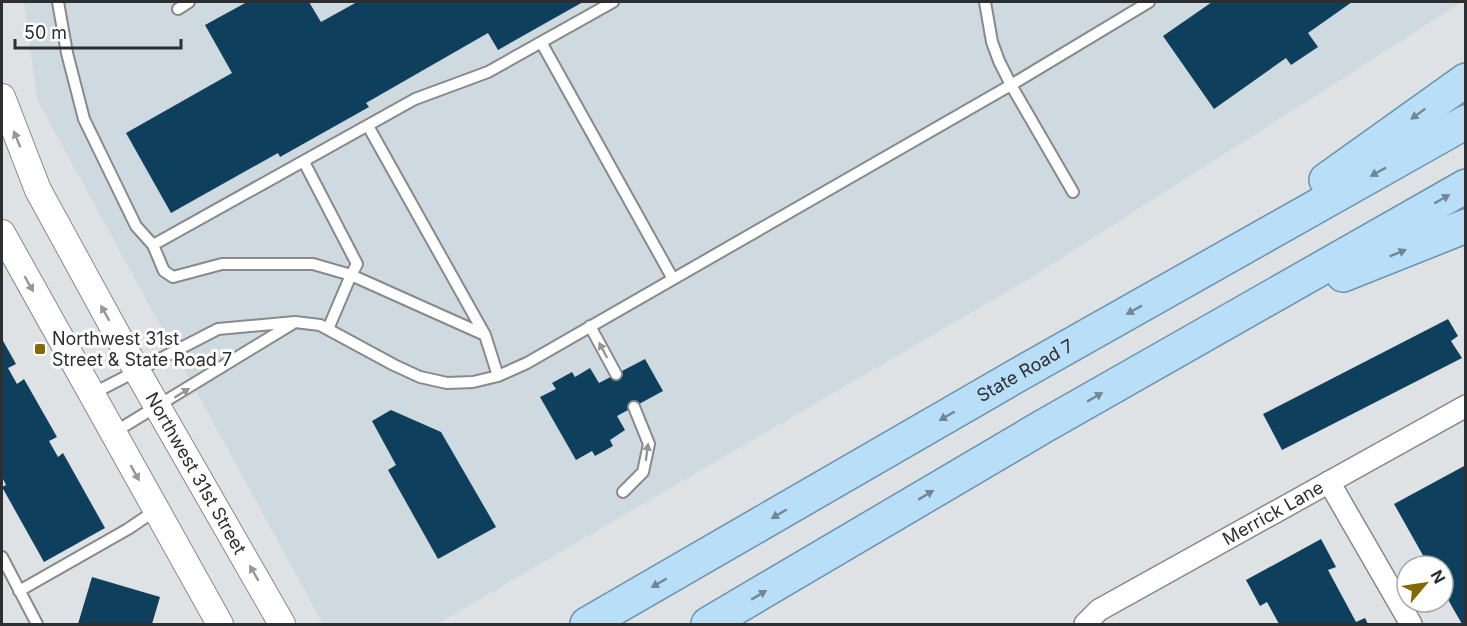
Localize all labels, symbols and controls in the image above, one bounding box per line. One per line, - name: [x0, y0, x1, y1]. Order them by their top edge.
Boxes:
- scale bar: [15, 12, 182, 50]
- text: 50 m: [24, 22, 67, 43]
- one-way arrow: [1410, 108, 1426, 120]
- one-way arrow: [12, 130, 22, 148]
- one-way arrow: [1369, 167, 1386, 177]
- one-way arrow: [1434, 194, 1450, 205]
- one-way arrow: [1389, 248, 1407, 257]
- one-way arrow: [24, 276, 34, 293]
- one-way arrow: [100, 304, 110, 321]
- one-way arrow: [1125, 305, 1142, 315]
- place label: Northwest 31st Street & State Road 7: [52, 328, 232, 370]
- street label: State Road 7: [973, 335, 1077, 406]
- one-way arrow: [598, 341, 608, 358]
- marker: Northwest 31st Street & State Road 7: [33, 342, 47, 356]
- one-way arrow: [174, 387, 190, 398]
- street label: Northwest 31st Street: [141, 388, 251, 558]
- one-way arrow: [1087, 391, 1103, 402]
- one-way arrow: [939, 411, 956, 421]
- one-way arrow: [642, 442, 651, 461]
- one-way arrow: [130, 464, 140, 481]
- street label: Merrick Lane: [1219, 476, 1327, 549]
- one-way arrow: [918, 490, 934, 501]
- one-way arrow: [770, 509, 787, 519]
- north arrow: [1395, 554, 1455, 614]
- one-way arrow: [249, 565, 259, 582]
- text: N: [1426, 567, 1450, 587]
- one-way arrow: [650, 578, 667, 588]
- one-way arrow: [751, 589, 767, 600]

